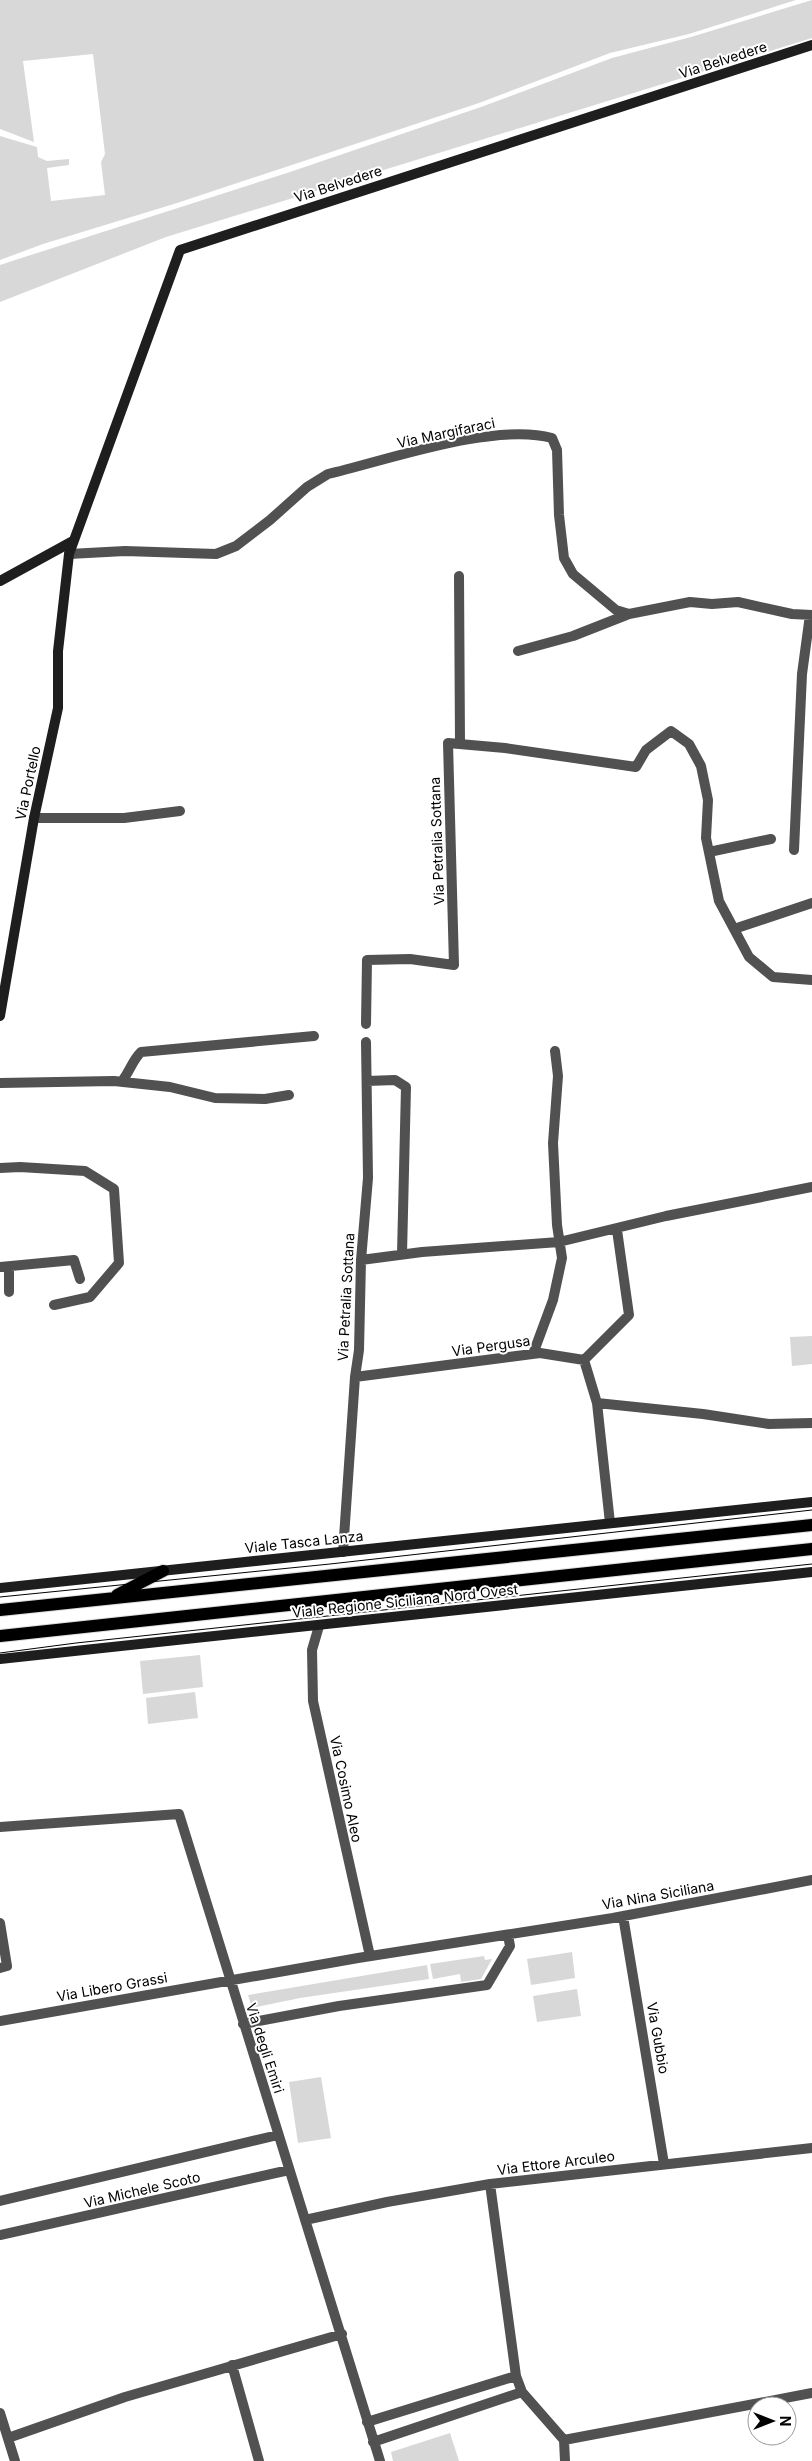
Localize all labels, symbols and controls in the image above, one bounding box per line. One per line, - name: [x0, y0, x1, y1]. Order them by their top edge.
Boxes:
- street label: Via Belvedere: [677, 37, 769, 82]
- street label: Via Belvedere: [292, 161, 384, 206]
- street label: Via Margifaraci: [395, 414, 496, 451]
- street label: Via Portello: [11, 744, 44, 822]
- street label: Via Petralia Sottana: [426, 777, 447, 905]
- street label: Via Petralia Sottana: [334, 1232, 357, 1362]
- street label: Via Pergusa: [451, 1332, 531, 1359]
- street label: Viale Tasca Lanza: [244, 1527, 364, 1556]
- street label: Viale Regione Siciliana Nord Ovest: [291, 1580, 519, 1621]
- street label: Via Cosimo Aleo: [327, 1734, 366, 1844]
- street label: Via Nina Siciliana: [601, 1876, 715, 1913]
- street label: Via Libero Grassi: [55, 1968, 169, 2005]
- street label: Via degli Emiri: [243, 2001, 288, 2095]
- street label: Via Gubbio: [644, 2001, 673, 2075]
- street label: Via Ettore Arculeo: [496, 2147, 616, 2178]
- street label: Via Michele Scoto: [82, 2168, 202, 2211]
- north arrow: [747, 2396, 797, 2446]
- text: N: [777, 2416, 794, 2426]

